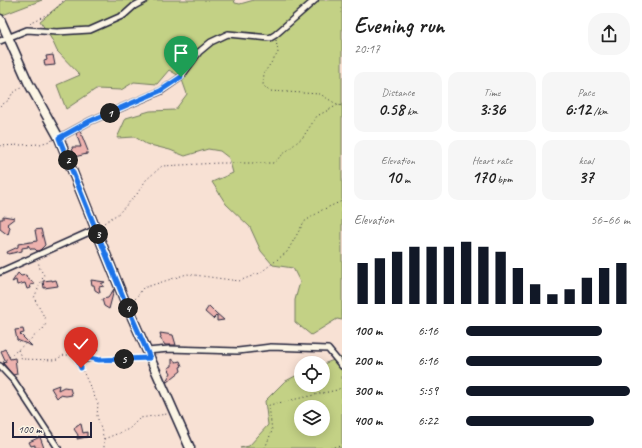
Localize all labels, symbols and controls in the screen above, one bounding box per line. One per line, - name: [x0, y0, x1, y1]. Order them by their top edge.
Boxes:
- text: Evening run: [354, 12, 444, 40]
- button: share: [588, 13, 630, 55]
- pin: [164, 36, 198, 77]
- text: 20:17: [354, 41, 380, 57]
- icon: arrive: [170, 42, 192, 64]
- text: Distance: [382, 85, 414, 99]
- text: Time: [484, 85, 500, 99]
- text: Pace: [578, 85, 594, 99]
- text: 0.58: [378, 99, 404, 120]
- text: 3:36: [479, 99, 505, 120]
- text: 6:12: [564, 99, 591, 120]
- pin: 1: [100, 103, 120, 123]
- text: km: [404, 104, 418, 118]
- text: /km: [591, 104, 608, 118]
- text: 1: [108, 106, 112, 120]
- pin: 2: [58, 150, 78, 170]
- text: 2: [66, 153, 70, 167]
- text: Elevation: [381, 153, 415, 167]
- text: Heart rate: [472, 153, 512, 167]
- text: kcal: [579, 153, 593, 167]
- text: 10: [386, 167, 401, 188]
- text: 170: [472, 167, 495, 188]
- text: 37: [578, 167, 594, 188]
- text: m: [401, 172, 410, 186]
- text: bpm: [495, 172, 512, 186]
- text: Elevation: [354, 212, 394, 228]
- text: 56–66 m: [590, 212, 630, 228]
- pin: 3: [88, 224, 108, 244]
- text: 3: [96, 227, 100, 241]
- pin: 4: [118, 298, 138, 318]
- text: 4: [126, 301, 130, 315]
- text: 100 m: [354, 323, 382, 339]
- text: 6:16: [418, 323, 438, 339]
- pin: [64, 327, 98, 368]
- icon: check: [70, 333, 92, 355]
- pin: 5: [114, 349, 134, 369]
- text: 5: [122, 352, 126, 366]
- text: 200 m: [354, 353, 382, 369]
- text: 6:16: [418, 353, 438, 369]
- map controls: [294, 356, 330, 436]
- button: locate: [294, 356, 330, 392]
- text: 300 m: [354, 383, 382, 399]
- text: 5:59: [418, 383, 438, 399]
- button: layers: [294, 400, 330, 436]
- text: 400 m: [354, 413, 382, 429]
- text: 6:22: [418, 413, 438, 429]
- scale bar: [12, 420, 92, 439]
- text: 100 m: [18, 422, 42, 436]

